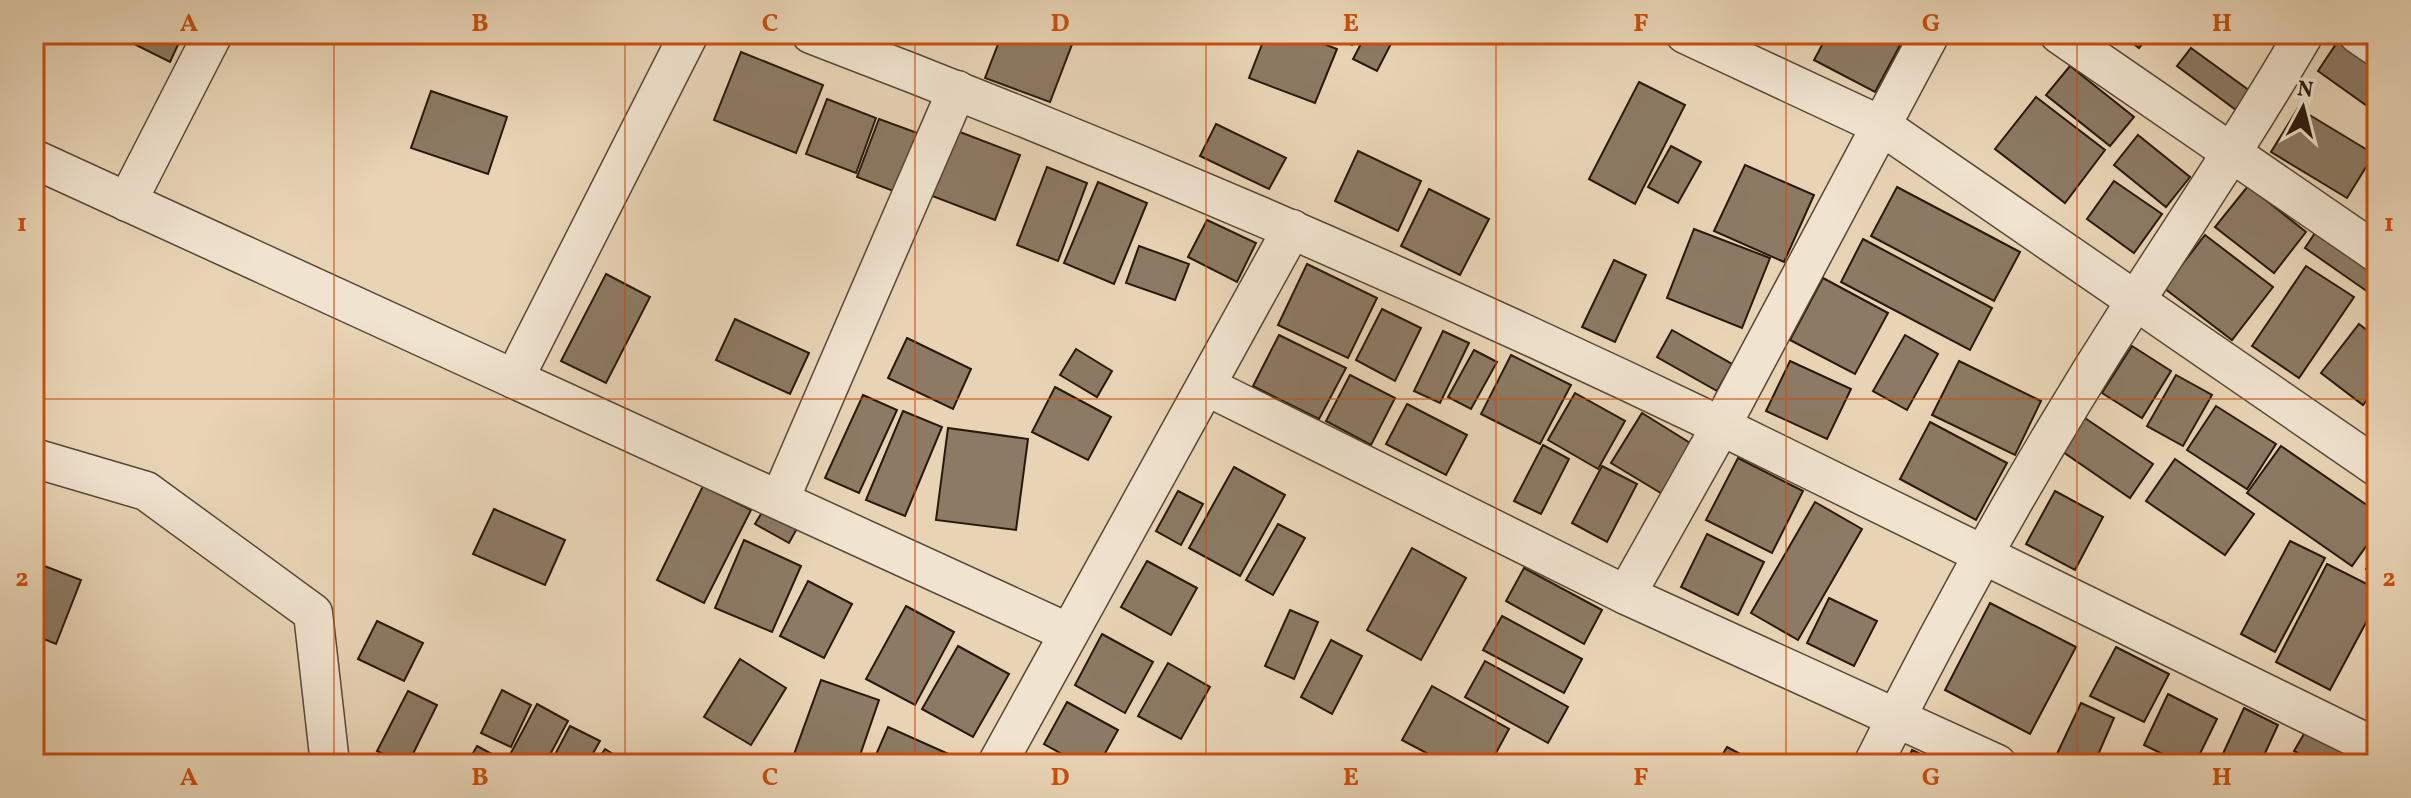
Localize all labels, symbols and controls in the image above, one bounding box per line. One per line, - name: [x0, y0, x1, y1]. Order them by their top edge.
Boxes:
- text: A: [180, 6, 199, 42]
- text: B: [471, 6, 489, 42]
- text: C: [762, 6, 778, 42]
- text: D: [1050, 6, 1070, 42]
- text: E: [1343, 6, 1359, 42]
- text: F: [1633, 6, 1649, 42]
- text: G: [1922, 6, 1940, 42]
- text: H: [2212, 6, 2232, 42]
- north arrow: [2263, 68, 2343, 148]
- text: N: [2295, 74, 2315, 107]
- text: 1: [17, 206, 27, 242]
- text: 1: [2384, 206, 2394, 242]
- text: 2: [15, 561, 29, 597]
- text: 2: [2382, 561, 2396, 597]
- text: A: [180, 760, 199, 796]
- text: B: [471, 760, 489, 796]
- text: C: [762, 760, 778, 796]
- text: D: [1050, 760, 1070, 796]
- text: E: [1343, 760, 1359, 796]
- text: F: [1633, 760, 1649, 796]
- text: G: [1922, 760, 1940, 796]
- text: H: [2212, 760, 2232, 796]

